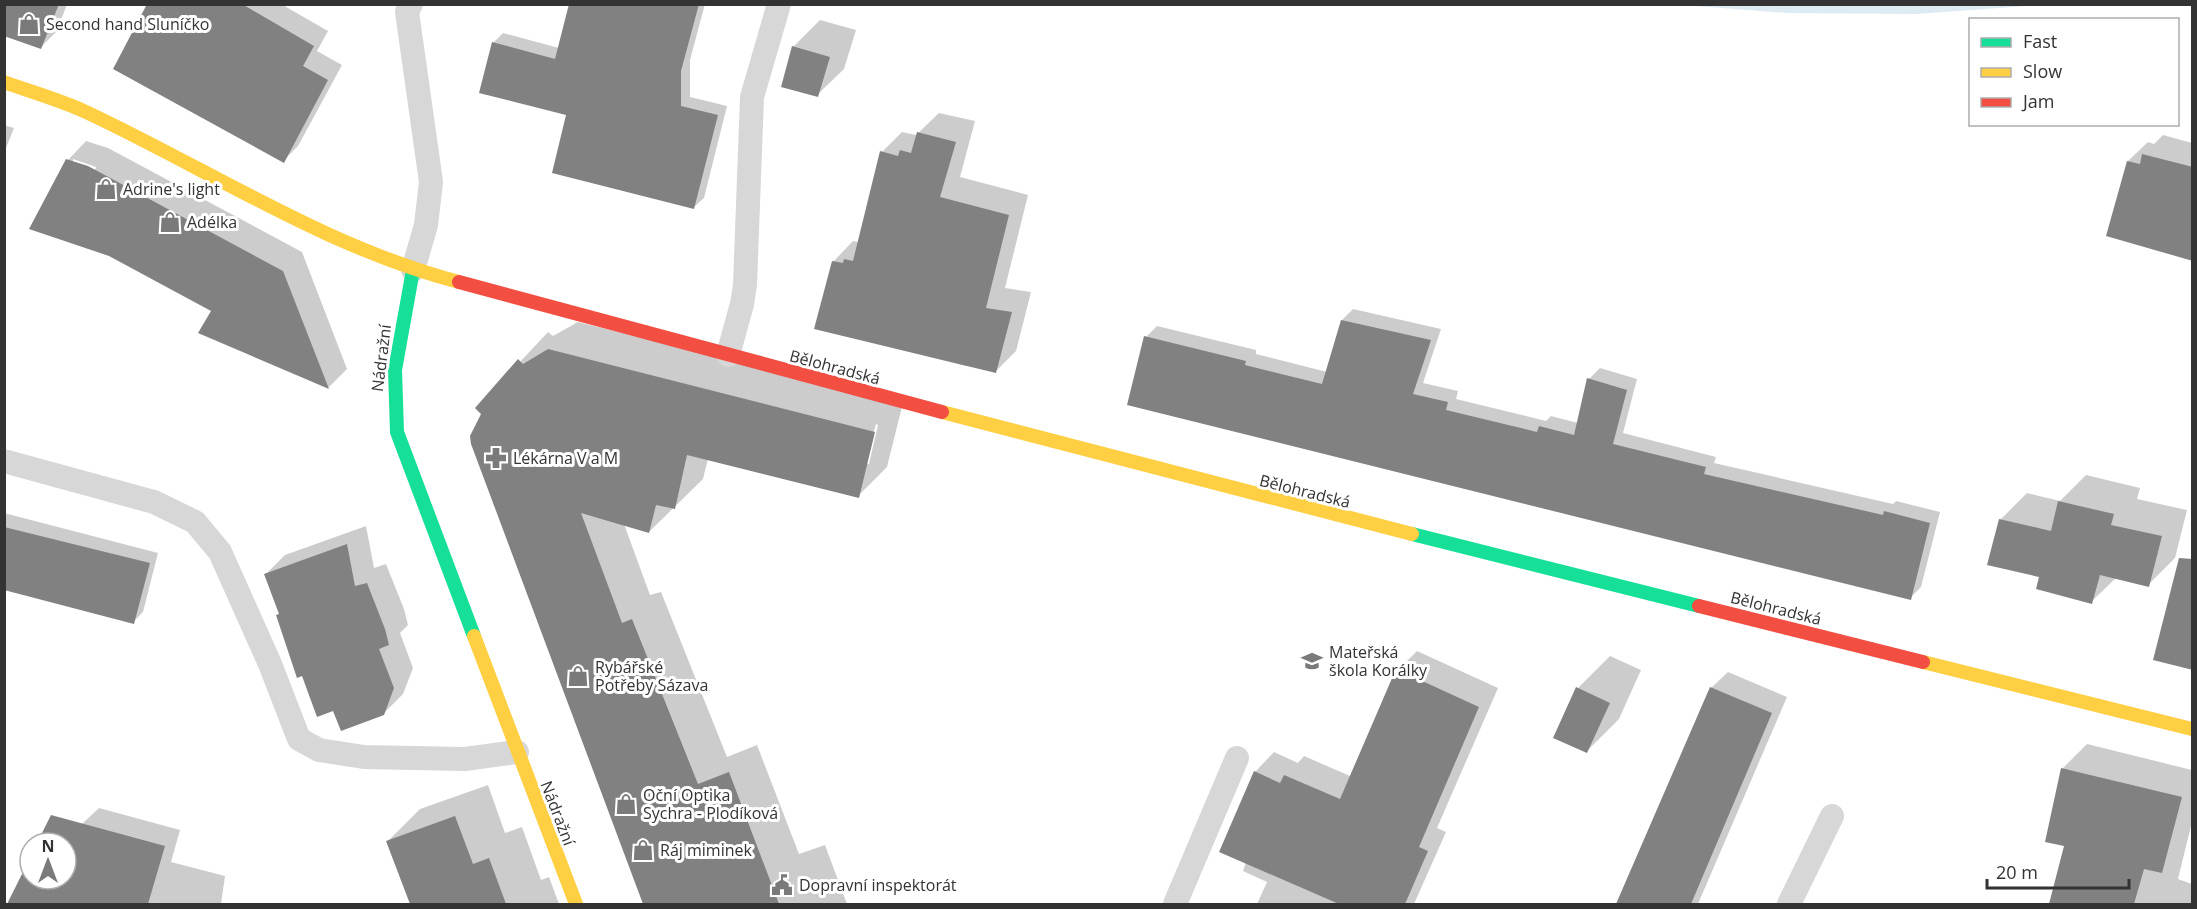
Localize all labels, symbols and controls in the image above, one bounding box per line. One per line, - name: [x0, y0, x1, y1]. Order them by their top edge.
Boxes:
- shop icon: Second hand Sluníčko: [17, 12, 41, 36]
- place label: Second hand Sluníčko: [46, 13, 209, 35]
- legend: [1969, 18, 2179, 126]
- text: Fast: [2023, 29, 2057, 53]
- text: Slow: [2023, 59, 2062, 83]
- text: Jam: [2021, 89, 2055, 113]
- shop icon: Adrine's light: [94, 177, 118, 201]
- place label: Adrine's light: [123, 178, 220, 200]
- shop icon: Adélka: [158, 210, 182, 234]
- place label: Adélka: [187, 211, 237, 233]
- street label: Nádražní: [366, 322, 396, 393]
- street label: Bělohradská: [787, 344, 883, 390]
- pharmacy icon: Lékárna V a M: [484, 446, 508, 470]
- place label: Lékárna V a M: [513, 447, 618, 469]
- street label: Bělohradská: [1257, 469, 1353, 513]
- street label: Bělohradská: [1728, 586, 1824, 630]
- place label: Mateřská škola Korálky: [1329, 641, 1428, 681]
- school or university icon: Mateřská škola Korálky: [1300, 649, 1324, 673]
- place label: Rybářské Potřeby Sázava: [595, 656, 708, 696]
- shop icon: Rybářské Potřeby Sázava: [566, 664, 590, 688]
- street label: Nádražní: [536, 778, 581, 849]
- place label: Oční Optika Sychra - Plodíková: [643, 784, 778, 824]
- shop icon: Oční Optika Sychra - Plodíková: [614, 792, 638, 816]
- north arrow: [18, 831, 78, 891]
- text: N: [41, 835, 55, 857]
- shop icon: Ráj miminek: [631, 838, 655, 862]
- place label: Ráj miminek: [660, 839, 752, 861]
- scale bar: [1987, 852, 2130, 890]
- text: 20 m: [1996, 860, 2038, 884]
- public building icon: Dopravní inspektorát: [770, 873, 794, 897]
- place label: Dopravní inspektorát: [799, 874, 957, 896]

